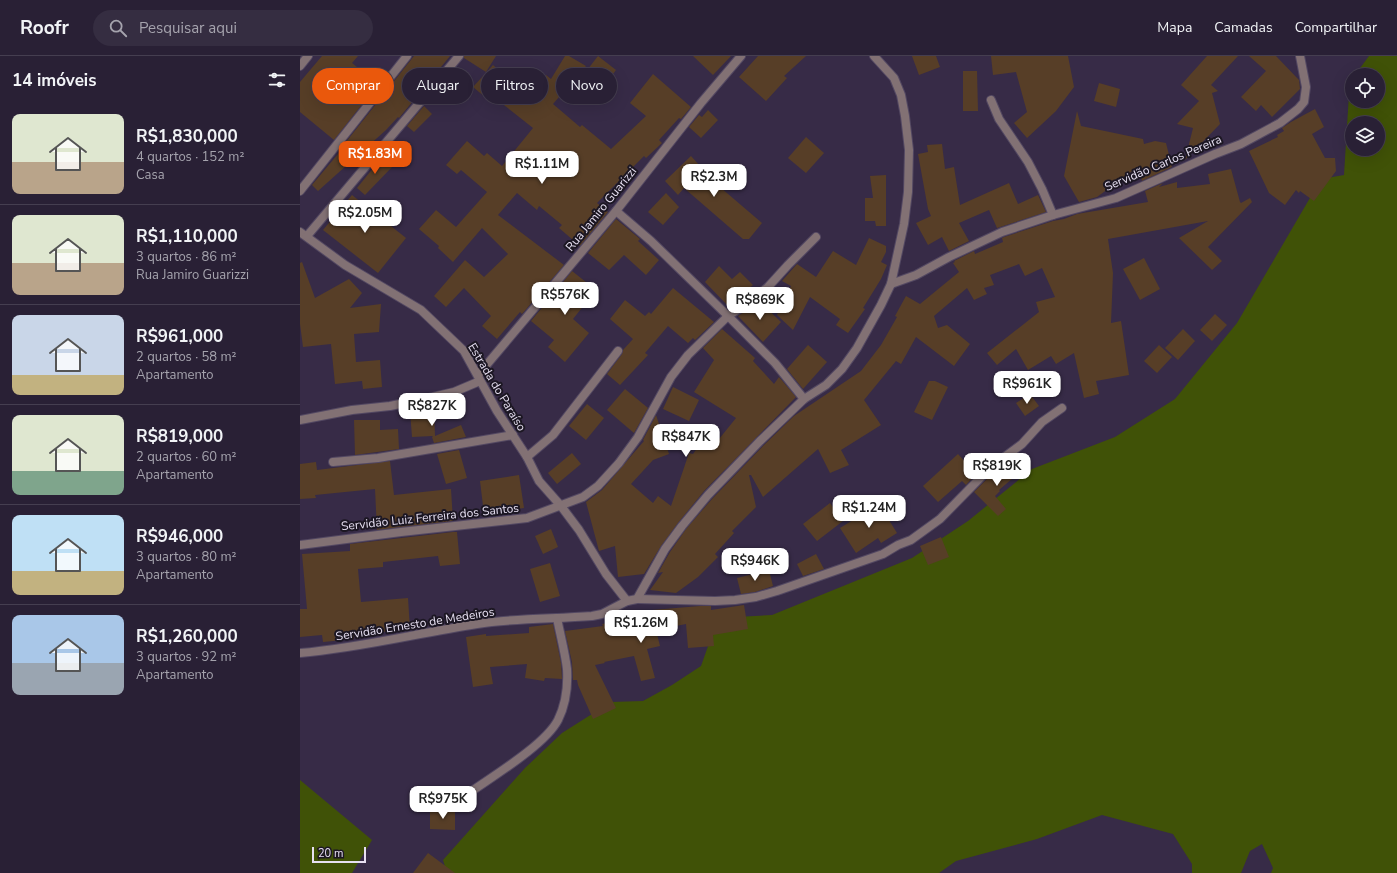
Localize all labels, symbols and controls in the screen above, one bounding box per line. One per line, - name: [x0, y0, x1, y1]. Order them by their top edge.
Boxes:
- search box: [93, 10, 373, 46]
- text: Roofr: [20, 15, 69, 41]
- icon: search: [107, 17, 129, 39]
- text: Pesquisar aqui: [139, 18, 237, 38]
- text: Mapa: [1157, 18, 1192, 37]
- text: Camadas: [1214, 18, 1273, 37]
- text: Compartilhar: [1295, 18, 1377, 37]
- chip: Comprar: [312, 68, 394, 104]
- chip: Alugar: [402, 68, 473, 104]
- chip: Filtros: [481, 68, 548, 104]
- chip: Novo: [556, 68, 617, 104]
- map controls: [1345, 68, 1385, 156]
- button: locate: [1345, 68, 1385, 108]
- text: 14 imóveis: [12, 69, 97, 92]
- icon: filters: [266, 69, 288, 91]
- button: layers: [1345, 116, 1385, 156]
- text: R$1,830,000: [136, 125, 238, 148]
- icon: home: [44, 130, 92, 178]
- street label: Servidão Carlos Pereira: [1102, 131, 1224, 195]
- pin: R$1.83M: [338, 141, 412, 175]
- text: R$1.83M: [348, 145, 402, 163]
- text: 4 quartos · 152 m²: [136, 148, 244, 166]
- pin: R$1.11M: [505, 151, 579, 185]
- text: R$1.11M: [515, 155, 569, 173]
- street label: Rua Jamiro Guarizzi: [562, 163, 640, 255]
- pin: R$2.3M: [681, 164, 747, 198]
- text: Casa: [136, 166, 165, 184]
- text: R$2.3M: [691, 168, 737, 186]
- pin: R$2.05M: [328, 200, 402, 234]
- text: R$2.05M: [338, 204, 392, 222]
- text: R$1,110,000: [136, 225, 238, 248]
- icon: home: [44, 231, 92, 279]
- text: 3 quartos · 86 m²: [136, 248, 237, 266]
- text: Rua Jamiro Guarizzi: [136, 266, 249, 284]
- pin: R$576K: [532, 282, 598, 316]
- text: R$576K: [541, 286, 589, 304]
- pin: R$869K: [727, 287, 793, 321]
- text: R$869K: [736, 291, 784, 309]
- text: R$961,000: [136, 325, 223, 348]
- icon: home: [44, 331, 92, 379]
- street label: Estrada do Paraíso: [464, 340, 530, 434]
- text: 2 quartos · 58 m²: [136, 348, 237, 366]
- text: Apartamento: [136, 366, 214, 384]
- pin: R$961K: [994, 371, 1060, 405]
- text: R$961K: [1003, 375, 1051, 393]
- pin: R$827K: [399, 393, 465, 427]
- text: R$827K: [408, 397, 456, 415]
- pin: R$847K: [653, 424, 719, 458]
- text: R$819,000: [136, 425, 223, 448]
- text: R$847K: [662, 428, 710, 446]
- icon: home: [44, 431, 92, 479]
- text: 2 quartos · 60 m²: [136, 448, 237, 466]
- pin: R$819K: [964, 453, 1030, 487]
- text: R$819K: [973, 457, 1021, 475]
- text: Apartamento: [136, 466, 214, 484]
- pin: R$1.24M: [832, 495, 906, 529]
- text: R$1.24M: [842, 499, 896, 517]
- street label: Servidão Luiz Ferreira dos Santos: [340, 500, 520, 534]
- text: R$946,000: [136, 525, 223, 548]
- icon: home: [44, 531, 92, 579]
- text: 3 quartos · 80 m²: [136, 548, 237, 566]
- pin: R$946K: [722, 548, 788, 582]
- text: R$946K: [731, 552, 779, 570]
- text: Apartamento: [136, 566, 214, 584]
- street label: Servidão Ernesto de Medeiros: [334, 604, 496, 644]
- pin: R$1.26M: [604, 610, 678, 644]
- text: R$1.26M: [614, 614, 668, 632]
- text: R$1,260,000: [136, 625, 238, 648]
- icon: home: [44, 631, 92, 679]
- text: 3 quartos · 92 m²: [136, 648, 237, 666]
- text: Apartamento: [136, 666, 214, 684]
- pin: R$975K: [410, 786, 476, 820]
- text: R$975K: [419, 790, 467, 808]
- scale bar: [312, 845, 366, 864]
- text: 20 m: [318, 846, 343, 861]

